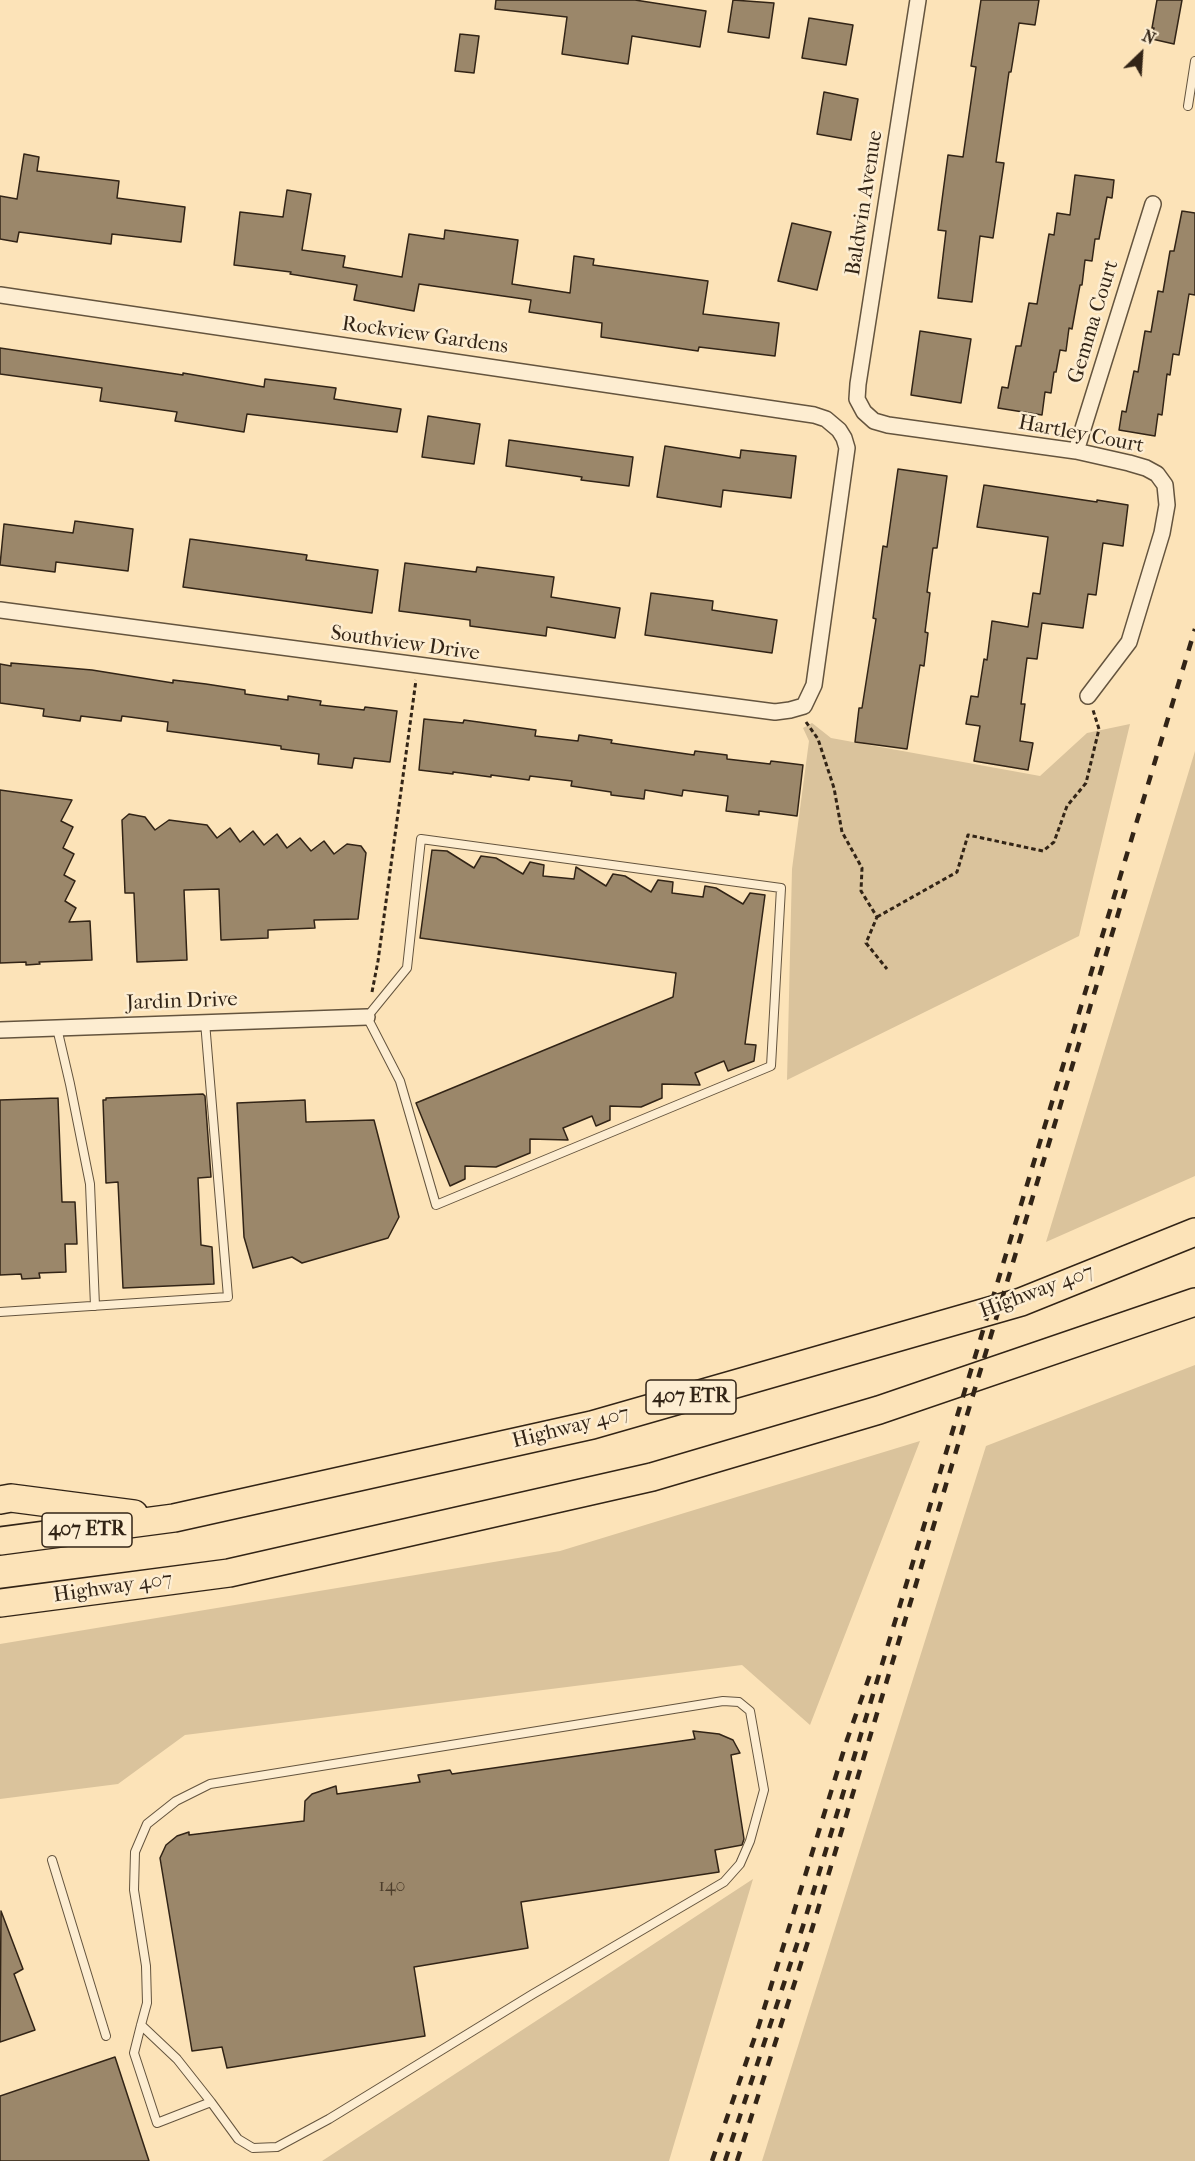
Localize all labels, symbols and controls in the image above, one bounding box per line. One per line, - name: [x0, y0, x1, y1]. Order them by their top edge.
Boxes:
- north arrow: [1111, 24, 1171, 84]
- text: N: [1139, 26, 1158, 48]
- street label: Baldwin Avenue: [841, 129, 889, 277]
- street label: Gemma Court: [1063, 257, 1125, 387]
- street label: Rockview Gardens: [340, 312, 510, 360]
- street label: Hartley Court: [1016, 410, 1146, 460]
- street label: Southview Drive: [329, 621, 481, 667]
- street label: Jardin Drive: [126, 987, 238, 1017]
- street label: Highway 407: [976, 1260, 1098, 1324]
- road number: 407 ETR: [646, 1380, 736, 1414]
- street label: Highway 407: [510, 1401, 632, 1455]
- road number: 407 ETR: [42, 1513, 132, 1547]
- street label: Highway 407: [52, 1567, 174, 1609]
- house number: 140: [379, 1876, 405, 1898]

